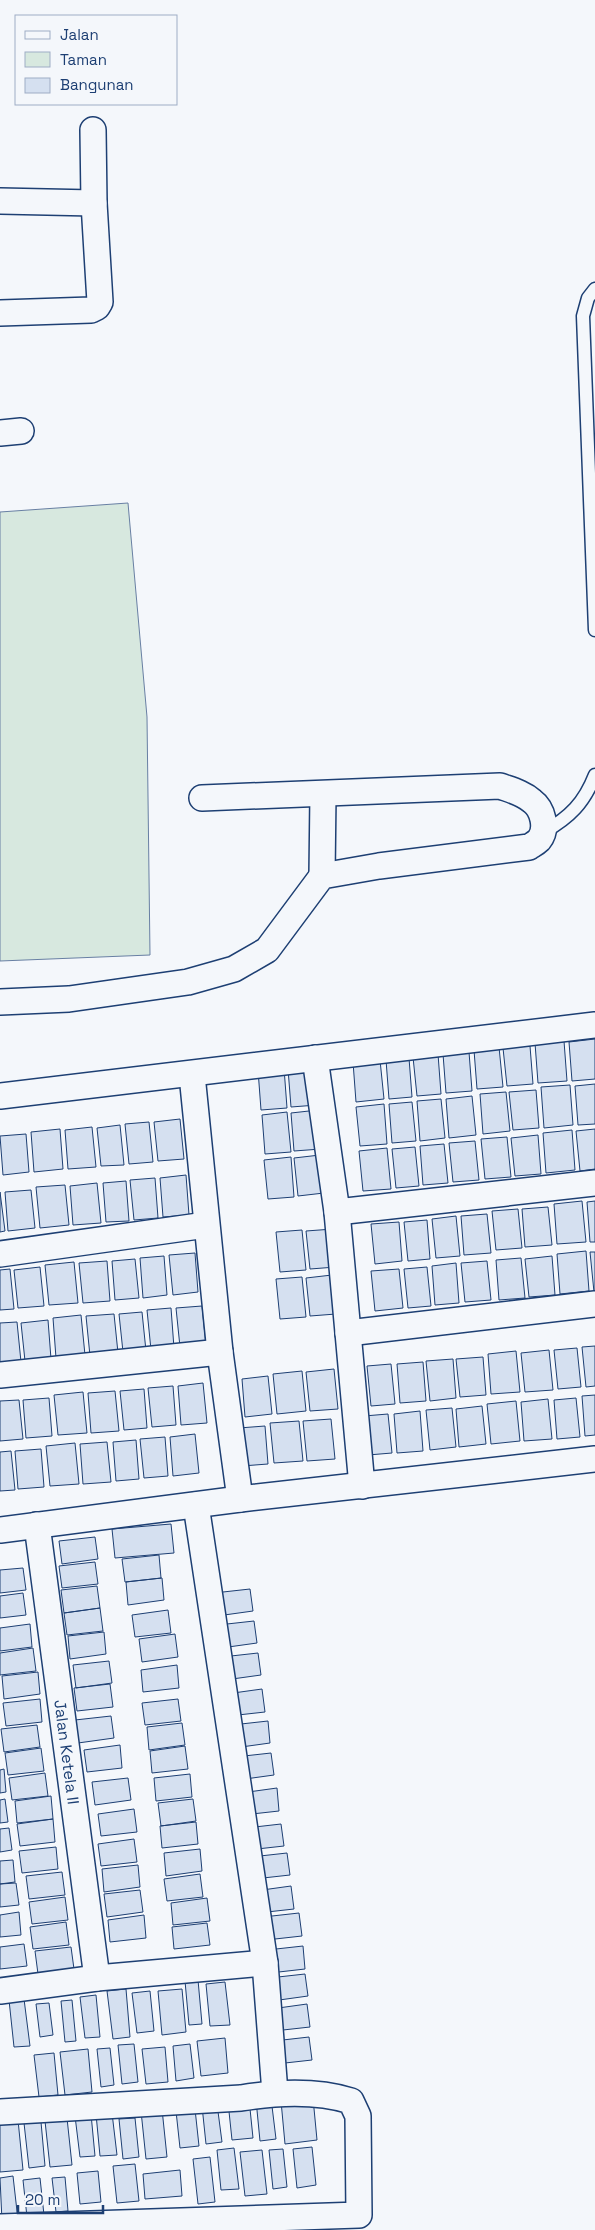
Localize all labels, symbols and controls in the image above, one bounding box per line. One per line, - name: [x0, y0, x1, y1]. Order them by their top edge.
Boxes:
- legend: [15, 15, 178, 105]
- text: Jalan: [60, 25, 99, 44]
- text: Taman: [60, 50, 107, 69]
- text: Bangunan: [60, 75, 134, 94]
- street label: Jalan Ketela II: [49, 1698, 84, 1806]
- scale bar: [18, 2182, 102, 2214]
- text: 20 m: [25, 2190, 60, 2209]

